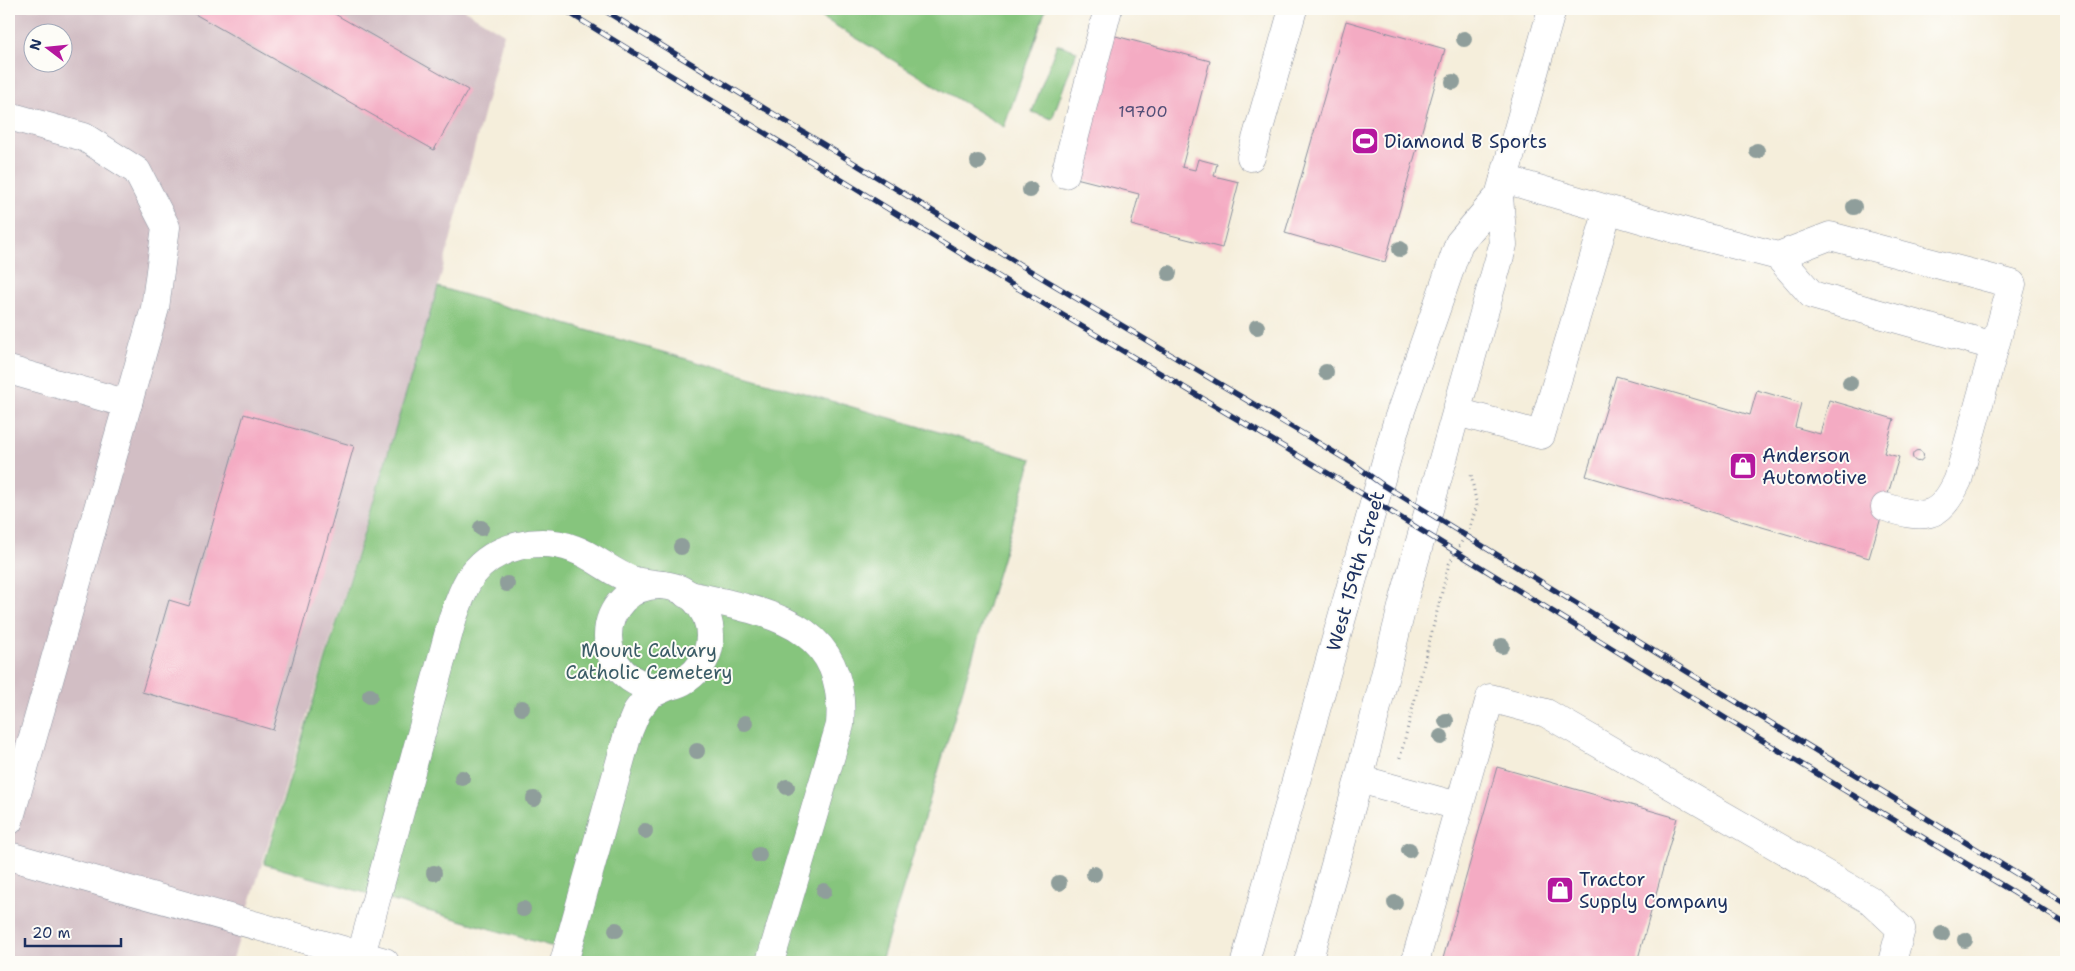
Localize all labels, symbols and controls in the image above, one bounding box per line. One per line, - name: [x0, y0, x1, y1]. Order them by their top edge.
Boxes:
- north arrow: [22, 22, 72, 72]
- text: N: [25, 37, 46, 52]
- house number: 19700: [1118, 101, 1168, 122]
- sports icon: Diamond B Sports: [1350, 126, 1380, 156]
- place label: Diamond B Sports: [1384, 129, 1547, 154]
- place label: Anderson Automotive: [1762, 443, 1867, 490]
- shop icon: Anderson Automotive: [1728, 451, 1758, 481]
- street label: West 159th Street: [1321, 488, 1390, 654]
- park label: Mount Calvary Catholic Cemetery: [566, 638, 732, 685]
- place label: Tractor Supply Company: [1579, 867, 1728, 914]
- shop icon: Tractor Supply Company: [1545, 875, 1575, 905]
- scale bar: [25, 916, 121, 948]
- text: 20 m: [32, 923, 71, 943]

